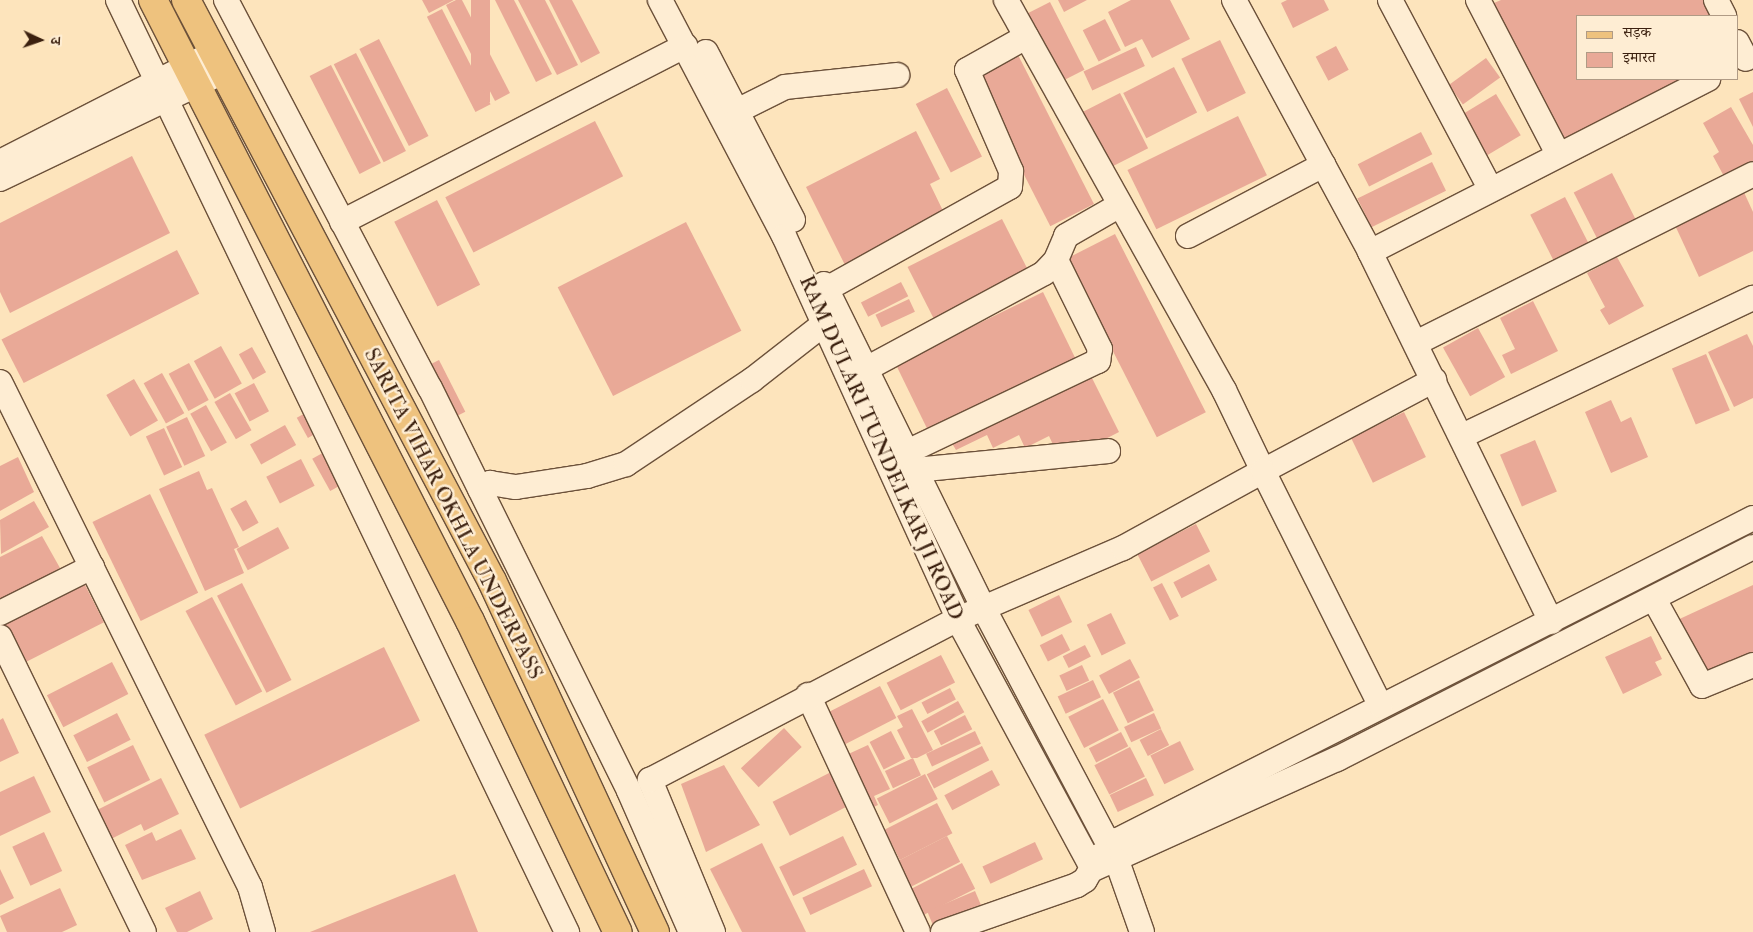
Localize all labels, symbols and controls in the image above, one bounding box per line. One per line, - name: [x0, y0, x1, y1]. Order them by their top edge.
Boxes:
- north arrow: [15, 15, 65, 65]
- legend: [1576, 15, 1738, 80]
- text: सड़क: [1623, 23, 1651, 42]
- text: उ: [47, 37, 64, 45]
- text: इमारत: [1623, 48, 1656, 67]
- street label: RAM DULARI TUNDELKAR JI ROAD: [793, 272, 969, 624]
- street label: SARITA VIHAR OKHLA UNDERPASS: [358, 344, 548, 684]

